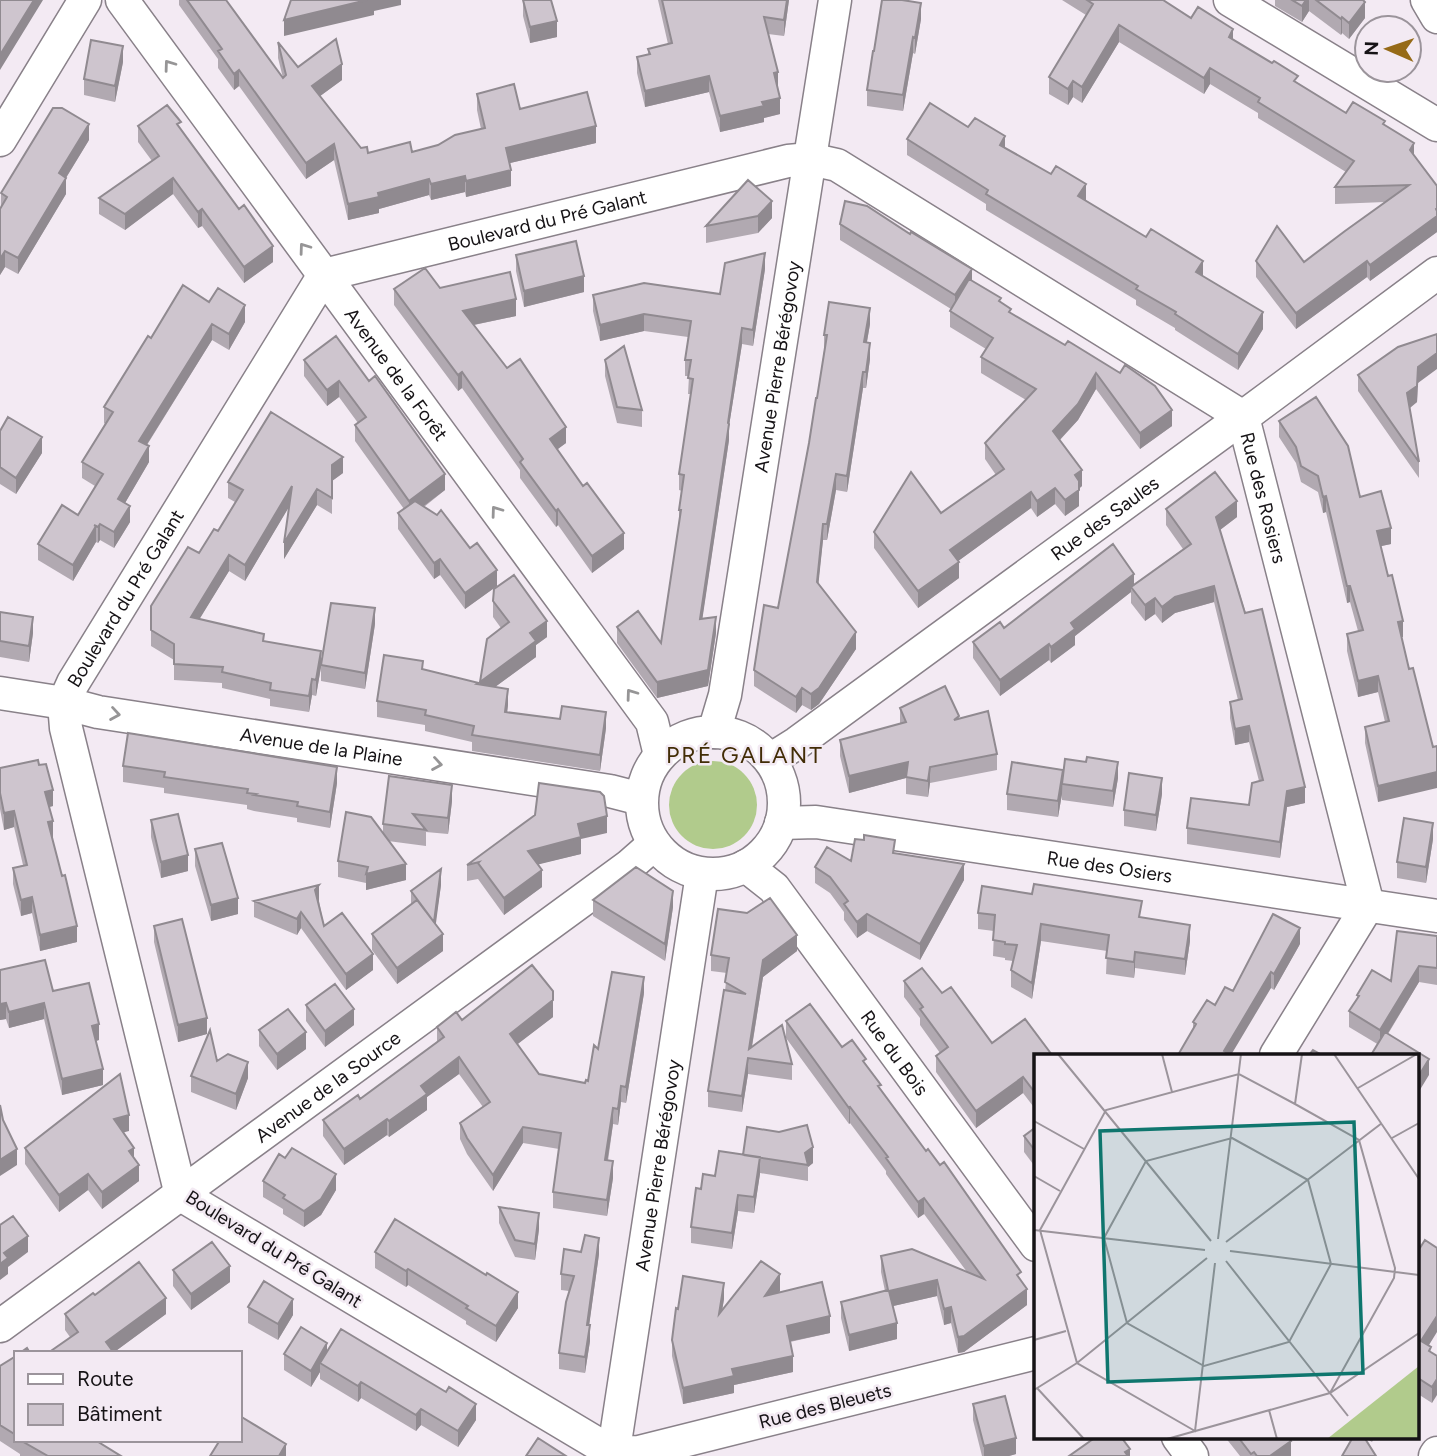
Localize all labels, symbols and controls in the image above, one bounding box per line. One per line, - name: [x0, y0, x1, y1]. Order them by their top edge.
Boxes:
- north arrow: [1353, 14, 1423, 84]
- text: N: [1360, 41, 1383, 56]
- one-way arrow: [165, 60, 178, 73]
- street label: Boulevard du Pré Galant: [445, 185, 649, 256]
- one-way arrow: [300, 243, 312, 256]
- street label: Avenue Pierre Bérégovoy: [749, 259, 805, 474]
- street label: Avenue de la Forêt: [340, 303, 453, 445]
- street label: Rue des Rosiers: [1236, 430, 1292, 566]
- street label: Rue des Saules: [1046, 471, 1163, 565]
- street label: Boulevard du Pré Galant: [62, 505, 188, 691]
- one-way arrow: [492, 506, 505, 519]
- one-way arrow: [627, 689, 639, 702]
- one-way arrow: [109, 706, 121, 721]
- street label: Avenue de la Plaine: [239, 723, 404, 770]
- district label: PRÉ GALANT: [666, 741, 824, 769]
- one-way arrow: [431, 756, 443, 771]
- street label: Rue des Osiers: [1045, 846, 1174, 887]
- street label: Rue du Bois: [856, 1006, 934, 1100]
- street label: Avenue de la Source: [251, 1026, 405, 1147]
- inset map: [1034, 1054, 1420, 1438]
- street label: Avenue Pierre Bérégovoy: [630, 1058, 685, 1273]
- street label: Boulevard du Pré Galant: [181, 1185, 367, 1313]
- legend: [14, 1351, 242, 1442]
- text: Route: [77, 1366, 133, 1391]
- street label: Rue des Bleuets: [756, 1378, 894, 1434]
- text: Bâtiment: [77, 1401, 162, 1426]

